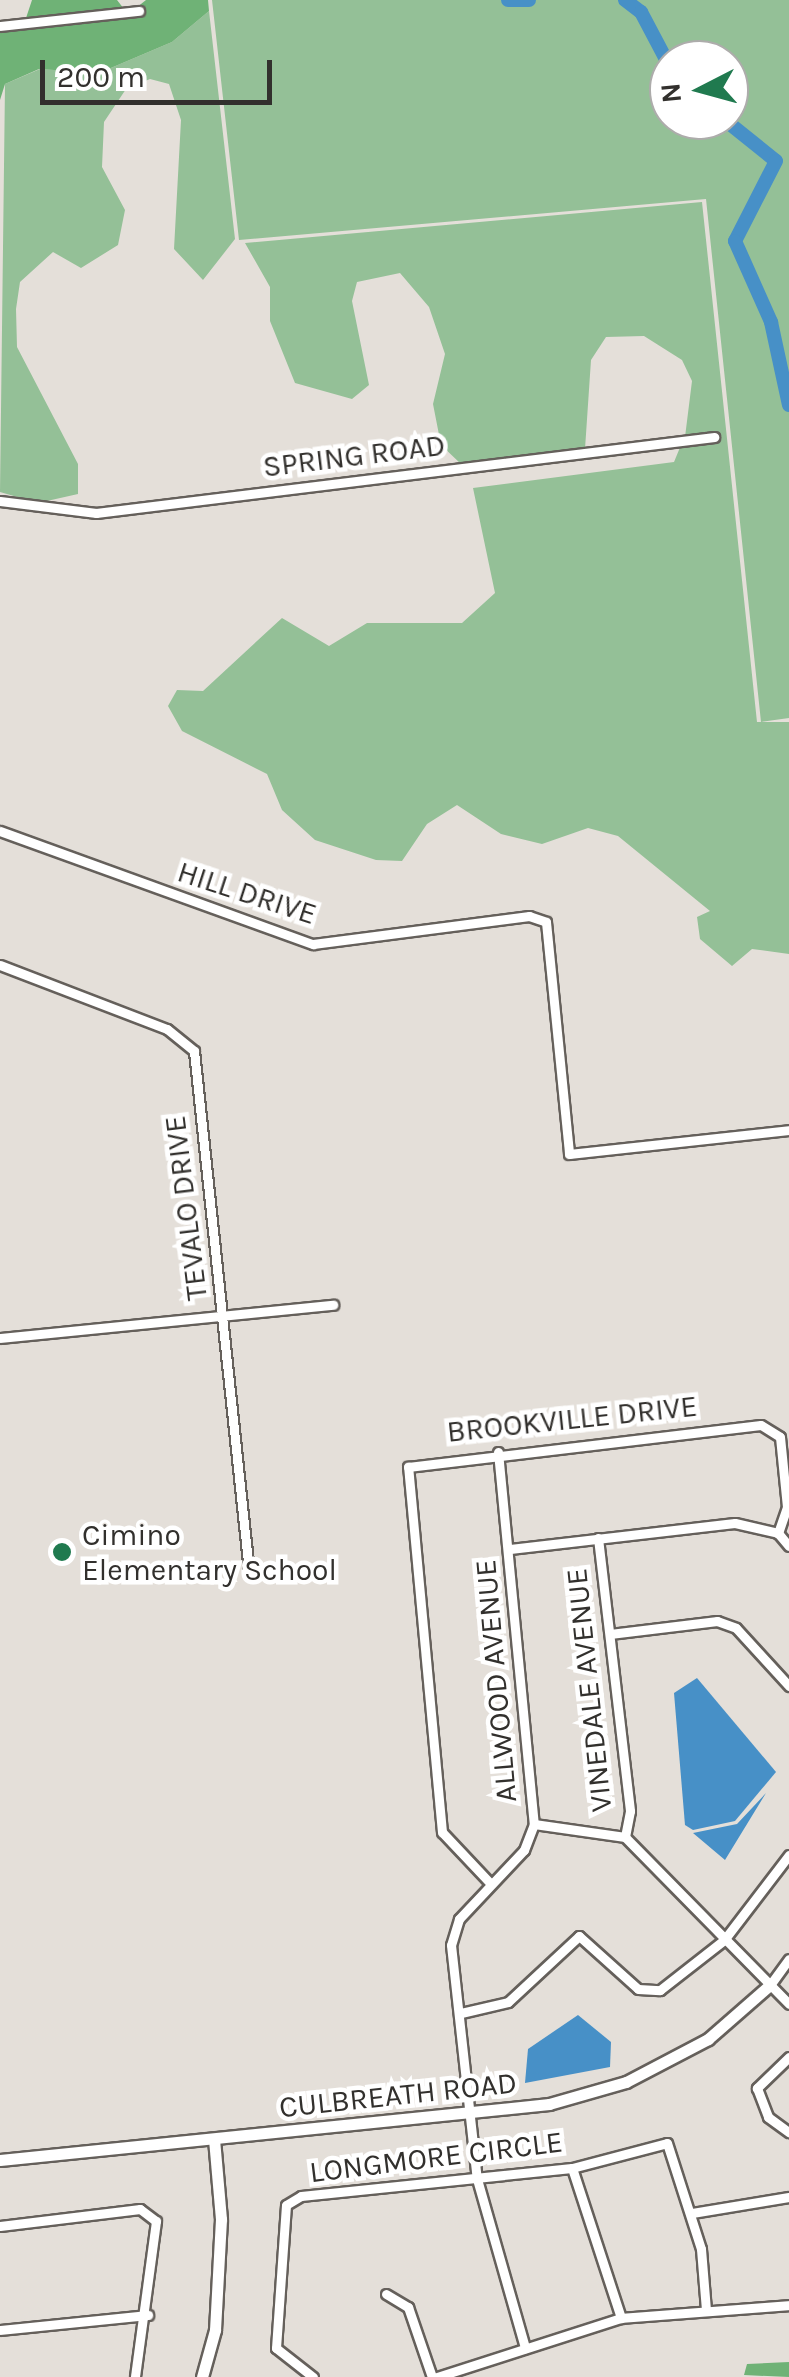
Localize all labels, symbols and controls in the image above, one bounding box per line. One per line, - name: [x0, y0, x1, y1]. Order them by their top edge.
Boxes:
- scale bar: [45, 40, 278, 102]
- north arrow: [649, 40, 749, 140]
- text: 200 m: [57, 59, 145, 95]
- text: N: [653, 81, 688, 105]
- street label: SPRING ROAD: [261, 427, 447, 485]
- street label: HILL DRIVE: [173, 854, 321, 932]
- street label: TEVALO DRIVE: [157, 1114, 215, 1302]
- street label: BROOKVILLE DRIVE: [445, 1388, 699, 1450]
- place label: Cimino Elementary School: [82, 1517, 337, 1588]
- marker: Cimino Elementary School: [51, 1541, 73, 1563]
- street label: ALLWOOD AVENUE: [467, 1558, 525, 1804]
- street label: VINEDALE AVENUE: [558, 1566, 620, 1814]
- street label: CULBREATH ROAD: [277, 2065, 519, 2125]
- street label: LONGMORE CIRCLE: [307, 2124, 565, 2190]

